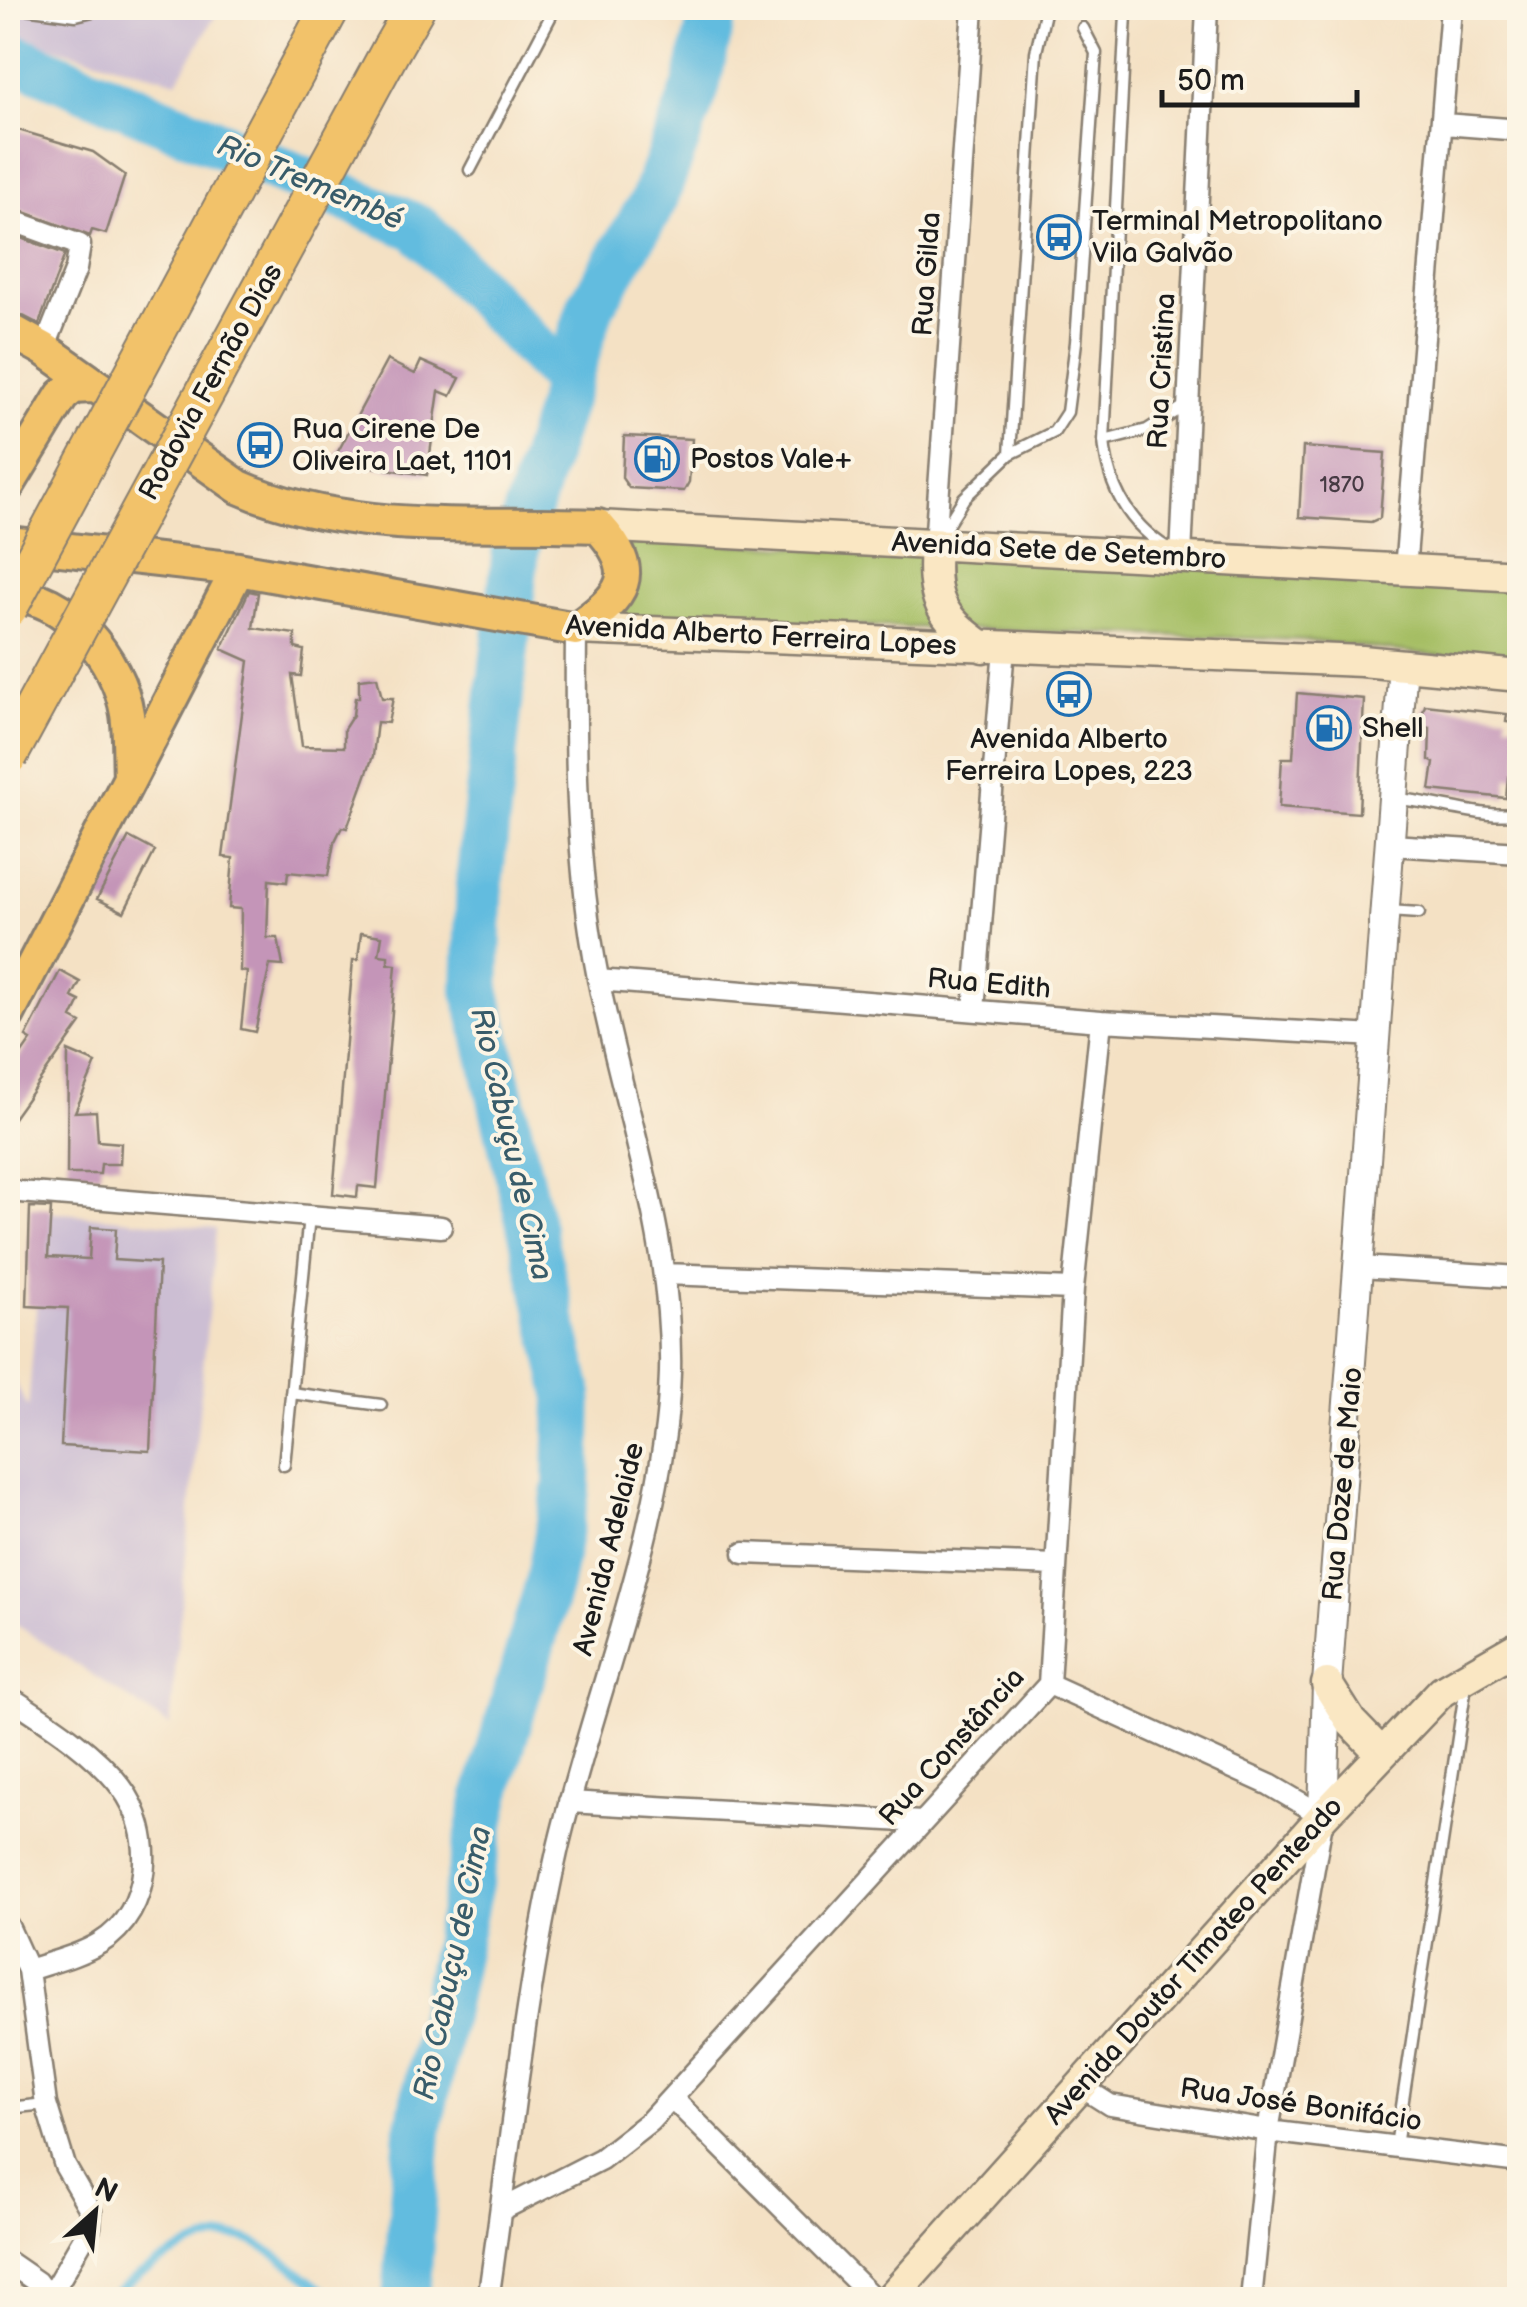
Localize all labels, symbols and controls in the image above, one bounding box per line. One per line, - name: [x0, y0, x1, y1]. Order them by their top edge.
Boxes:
- scale bar: [1162, 45, 1357, 107]
- text: 50 m: [1177, 63, 1245, 99]
- water label: Rio Tremembé: [212, 128, 408, 238]
- place label: Terminal Metropolitano Vila Galvão: [1092, 205, 1383, 270]
- street label: Rua Gilda: [906, 211, 948, 337]
- bus stop icon: Terminal Metropolitano Vila Galvão: [1036, 214, 1082, 260]
- street label: Rodovia Fernão Dias: [132, 258, 290, 506]
- street label: Rua Cristina: [1141, 292, 1183, 450]
- place label: Rua Cirene De Oliveira Laet, 1101: [292, 413, 512, 478]
- bus stop icon: Rua Cirene De Oliveira Laet, 1101: [237, 422, 283, 468]
- fuel station icon: Postos Vale+: [634, 436, 680, 482]
- place label: Postos Vale+: [690, 443, 853, 476]
- house number: 1870: [1319, 472, 1365, 499]
- street label: Avenida Sete de Setembro: [891, 526, 1227, 576]
- street label: Avenida Alberto Ferreira Lopes: [565, 609, 957, 663]
- bus stop icon: Avenida Alberto Ferreira Lopes, 223: [1046, 671, 1092, 717]
- fuel station icon: Shell: [1306, 705, 1352, 751]
- place label: Shell: [1362, 712, 1424, 745]
- place label: Avenida Alberto Ferreira Lopes, 223: [945, 723, 1193, 788]
- street label: Rua Edith: [926, 962, 1052, 1006]
- water label: Rio Cabuçu de Cima: [462, 1004, 560, 1284]
- street label: Rua Doze de Maio: [1316, 1366, 1370, 1602]
- street label: Avenida Adelaide: [567, 1439, 651, 1659]
- street label: Rua Constância: [872, 1661, 1032, 1833]
- street label: Avenida Doutor Timoteo Penteado: [1038, 1790, 1350, 2132]
- water label: Rio Cabuçu de Cima: [406, 1823, 500, 2103]
- street label: Rua José Bonifácio: [1178, 2072, 1424, 2138]
- north arrow: [45, 2162, 145, 2262]
- text: N: [89, 2172, 123, 2211]

